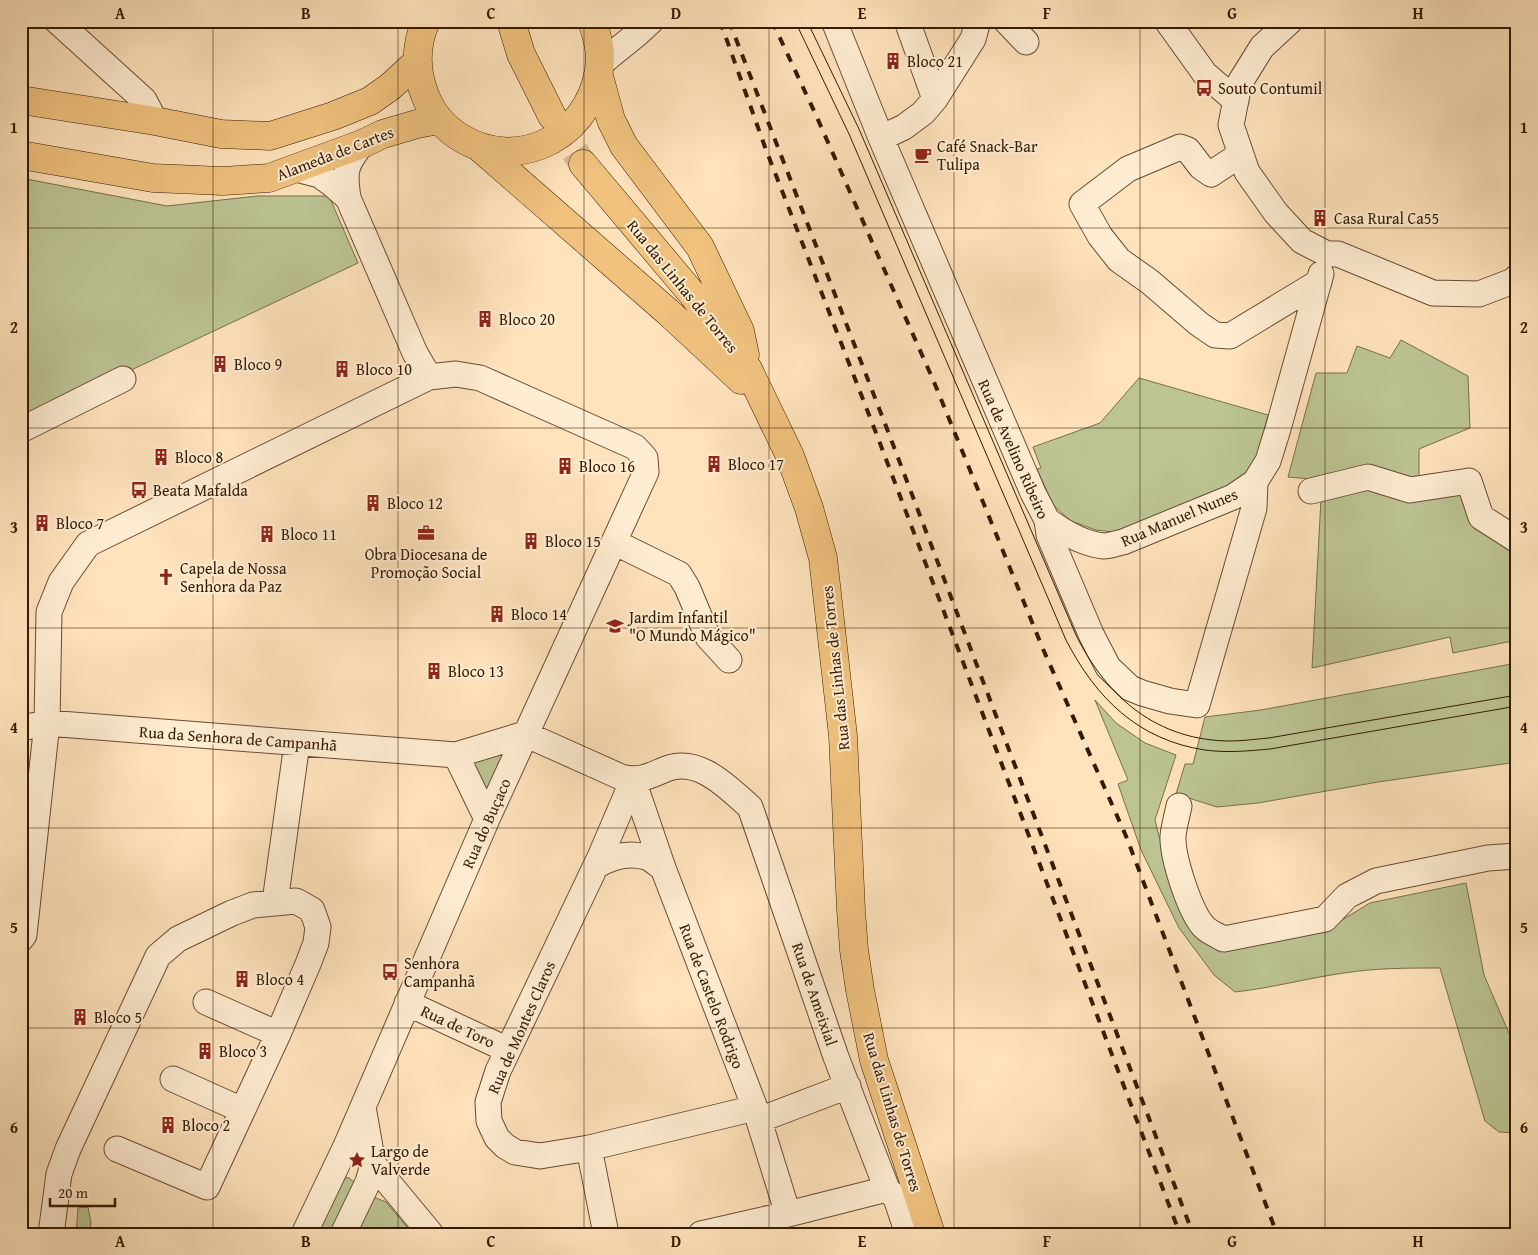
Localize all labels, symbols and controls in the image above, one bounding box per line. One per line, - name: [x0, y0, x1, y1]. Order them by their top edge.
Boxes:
- text: A: [115, 1, 126, 25]
- text: B: [301, 1, 311, 25]
- text: C: [486, 1, 496, 25]
- text: D: [671, 1, 681, 25]
- text: E: [858, 1, 867, 25]
- text: F: [1043, 1, 1051, 25]
- text: G: [1227, 1, 1237, 25]
- text: H: [1412, 1, 1424, 25]
- place label: Bloco 21: [907, 49, 963, 73]
- building icon: Bloco 21: [883, 51, 903, 71]
- place label: Souto Contumil: [1218, 76, 1323, 100]
- bus stop icon: Souto Contumil: [1194, 78, 1214, 98]
- text: 1: [10, 115, 18, 139]
- text: 1: [1520, 115, 1528, 139]
- street label: Alameda de Cartes: [273, 120, 397, 186]
- place label: Café Snack-Bar Tulipa: [937, 134, 1038, 176]
- cafe icon: Café Snack-Bar Tulipa: [913, 145, 933, 165]
- place label: Casa Rural Ca55: [1334, 206, 1439, 230]
- building icon: Casa Rural Ca55: [1310, 208, 1330, 228]
- street label: Rua das Linhas de Torres: [622, 214, 744, 358]
- place label: Bloco 20: [499, 307, 555, 331]
- building icon: Bloco 20: [475, 309, 495, 329]
- text: 2: [10, 315, 18, 339]
- text: 2: [1520, 315, 1528, 339]
- place label: Bloco 9: [234, 352, 283, 376]
- building icon: Bloco 9: [210, 354, 230, 374]
- place label: Bloco 10: [356, 357, 412, 381]
- building icon: Bloco 10: [332, 359, 352, 379]
- street label: Rua de Avelino Ribeiro: [972, 375, 1056, 523]
- place label: Bloco 8: [175, 445, 224, 469]
- building icon: Bloco 8: [151, 447, 171, 467]
- place label: Bloco 17: [728, 452, 784, 476]
- place label: Bloco 16: [579, 454, 635, 478]
- building icon: Bloco 17: [704, 454, 724, 474]
- building icon: Bloco 16: [555, 456, 575, 476]
- place label: Beata Mafalda: [153, 478, 248, 502]
- bus stop icon: Beata Mafalda: [129, 480, 149, 500]
- street label: Rua Manuel Nunes: [1117, 482, 1241, 552]
- place label: Bloco 12: [387, 491, 443, 515]
- building icon: Bloco 12: [363, 493, 383, 513]
- place label: Bloco 7: [56, 511, 105, 535]
- building icon: Bloco 7: [32, 513, 52, 533]
- text: 3: [10, 515, 18, 539]
- text: 3: [1520, 515, 1528, 539]
- place label: Bloco 11: [281, 522, 337, 546]
- office icon: Obra Diocesana de Promoção Social: [416, 523, 436, 543]
- building icon: Bloco 11: [257, 524, 277, 544]
- place label: Bloco 15: [545, 529, 601, 553]
- building icon: Bloco 15: [521, 531, 541, 551]
- place label: Obra Diocesana de Promoção Social: [365, 542, 487, 584]
- place label: Capela de Nossa Senhora da Paz: [180, 556, 287, 598]
- church icon: Capela de Nossa Senhora da Paz: [156, 567, 176, 587]
- street label: Rua das Linhas de Torres: [814, 584, 856, 752]
- place label: Bloco 14: [511, 602, 567, 626]
- building icon: Bloco 14: [487, 604, 507, 624]
- place label: Jardim Infantil "O Mundo Mágico": [627, 605, 756, 647]
- school or university icon: Jardim Infantil "O Mundo Mágico": [605, 616, 625, 636]
- place label: Bloco 13: [448, 659, 504, 683]
- building icon: Bloco 13: [424, 661, 444, 681]
- text: 4: [10, 715, 18, 739]
- text: 4: [1520, 715, 1528, 739]
- street label: Rua da Senhora de Campanhã: [138, 719, 338, 757]
- street label: Rua do Buçaco: [455, 774, 517, 872]
- text: 5: [10, 915, 18, 939]
- text: 5: [1520, 915, 1528, 939]
- street label: Rua de Castelo Rodrigo: [673, 920, 751, 1072]
- street label: Rua de Ameixial: [786, 939, 844, 1049]
- place label: Senhora Campanhã: [404, 951, 475, 993]
- street label: Rua de Montes Claros: [481, 957, 561, 1097]
- bus stop icon: Senhora Campanhã: [380, 962, 400, 982]
- place label: Bloco 4: [256, 967, 305, 991]
- building icon: Bloco 4: [232, 969, 252, 989]
- street label: Rua de Toro: [417, 998, 499, 1054]
- place label: Bloco 5: [94, 1005, 142, 1029]
- building icon: Bloco 5: [70, 1007, 90, 1027]
- street label: Rua das Linhas de Torres: [857, 1029, 929, 1195]
- place label: Bloco 3: [219, 1039, 267, 1063]
- building icon: Bloco 3: [195, 1041, 215, 1061]
- place label: Bloco 2: [182, 1113, 230, 1137]
- text: 6: [10, 1115, 18, 1139]
- building icon: Bloco 2: [158, 1115, 178, 1135]
- text: 6: [1520, 1115, 1528, 1139]
- place label: Largo de Valverde: [371, 1139, 430, 1181]
- place icon: Largo de Valverde: [347, 1150, 367, 1170]
- scale bar: [50, 1175, 115, 1207]
- text: 20 m: [58, 1182, 89, 1203]
- text: A: [115, 1229, 126, 1253]
- text: B: [301, 1229, 311, 1253]
- text: C: [486, 1229, 496, 1253]
- text: D: [671, 1229, 681, 1253]
- text: E: [858, 1229, 867, 1253]
- text: F: [1043, 1229, 1051, 1253]
- text: G: [1227, 1229, 1237, 1253]
- text: H: [1412, 1229, 1424, 1253]

